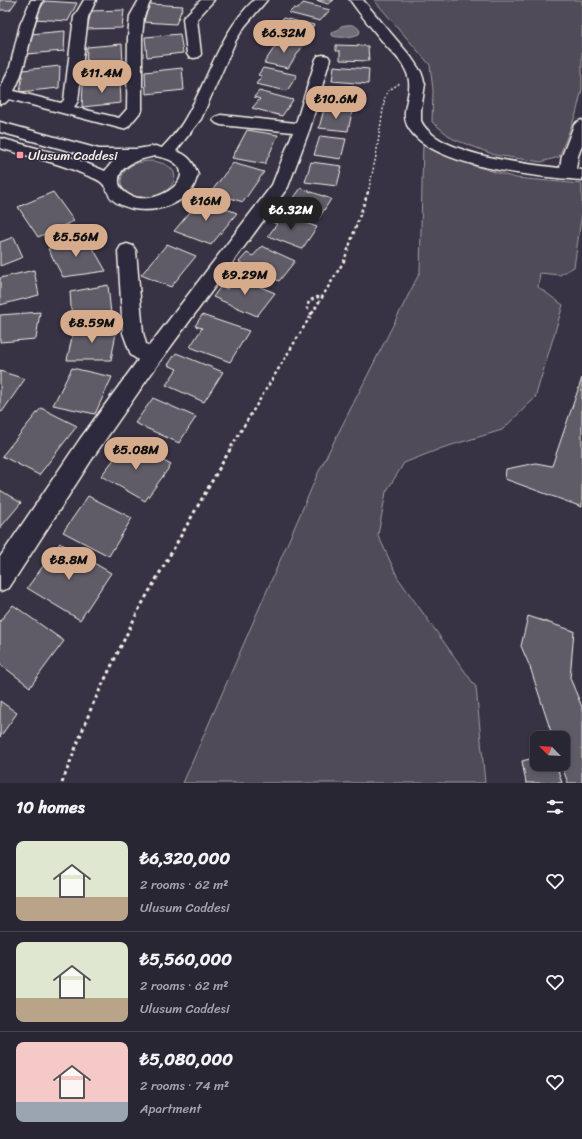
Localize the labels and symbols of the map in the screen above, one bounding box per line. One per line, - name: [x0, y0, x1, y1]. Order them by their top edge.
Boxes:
- pin: ₺6.32M: [251, 20, 317, 54]
- pin: ₺11.4M: [69, 60, 135, 94]
- pin: ₺10.6M: [303, 86, 369, 120]
- place label: Ulusum Caddesi: [28, 144, 118, 167]
- marker: Ulusum Caddesi: [15, 150, 25, 160]
- pin: ₺16M: [182, 188, 230, 222]
- pin: ₺6.32M: [258, 197, 324, 231]
- pin: ₺5.56M: [43, 224, 109, 258]
- pin: ₺9.29M: [212, 262, 278, 296]
- pin: ₺8.59M: [59, 310, 125, 344]
- pin: ₺5.08M: [103, 437, 169, 471]
- pin: ₺8.8M: [41, 547, 97, 581]
- north arrow: [530, 731, 570, 771]

